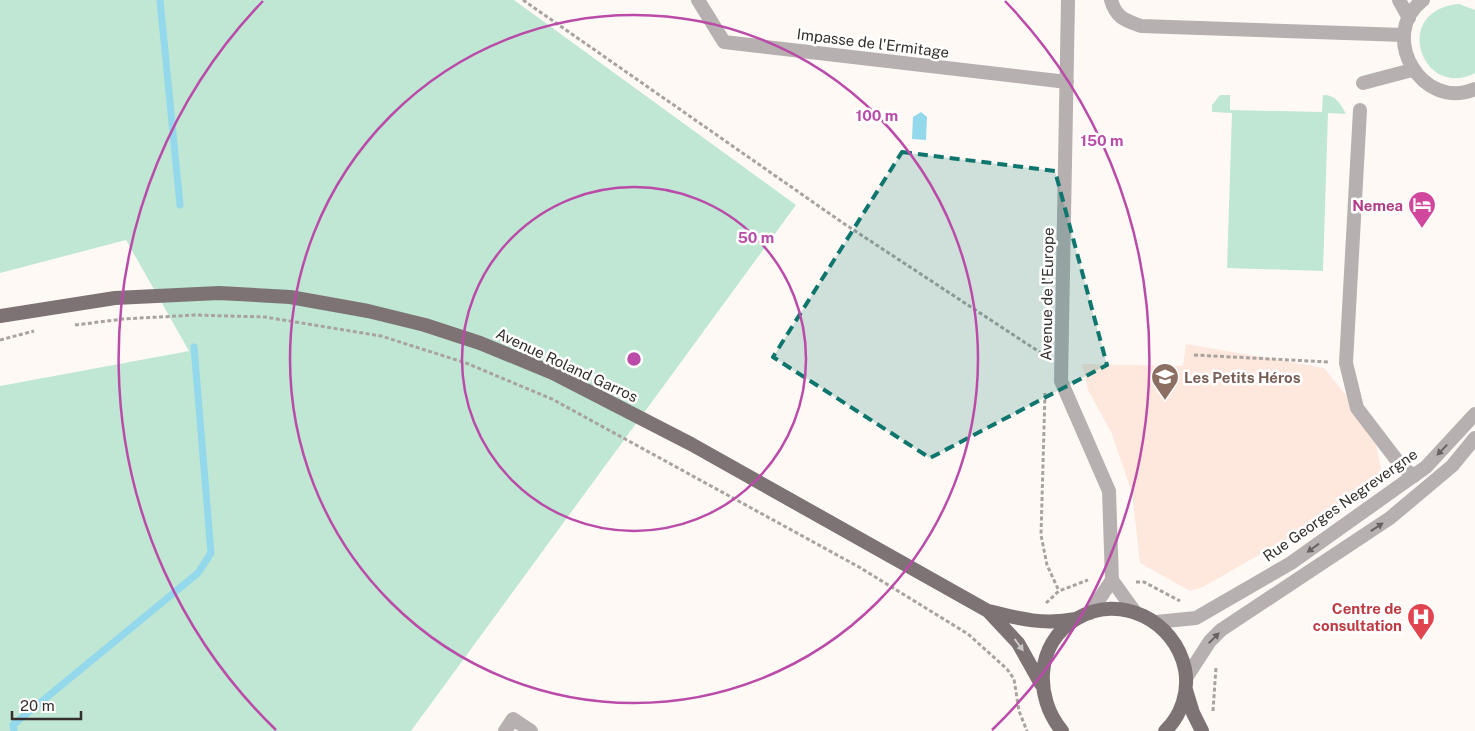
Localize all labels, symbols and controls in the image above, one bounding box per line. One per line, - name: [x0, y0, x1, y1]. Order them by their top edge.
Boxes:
- street label: Impasse de l'Ermitage: [796, 25, 950, 61]
- text: 100 m: [856, 107, 898, 124]
- text: 150 m: [1080, 132, 1124, 149]
- hotel icon: Nemea: [1407, 190, 1437, 229]
- place label: Nemea: [1352, 197, 1403, 214]
- street label: Avenue de l'Europe: [1037, 227, 1057, 361]
- text: 50 m: [738, 229, 774, 246]
- street label: Avenue Roland Garros: [493, 325, 641, 405]
- centre of rings: [625, 350, 643, 368]
- school or university icon: Les Petits Héros: [1150, 362, 1180, 401]
- place label: Les Petits Héros: [1184, 369, 1301, 386]
- one-way arrow: [1436, 443, 1448, 455]
- street label: Rue Georges Negrevergne: [1260, 445, 1420, 565]
- one-way arrow: [1370, 522, 1383, 532]
- one-way arrow: [1306, 543, 1320, 553]
- place label: Centre de consultation: [1313, 600, 1402, 634]
- hospital icon: Centre de consultation: [1406, 602, 1436, 641]
- one-way arrow: [1207, 632, 1219, 644]
- one-way arrow: [1014, 638, 1024, 652]
- scale bar: [12, 688, 81, 720]
- text: 20 m: [20, 697, 55, 714]

